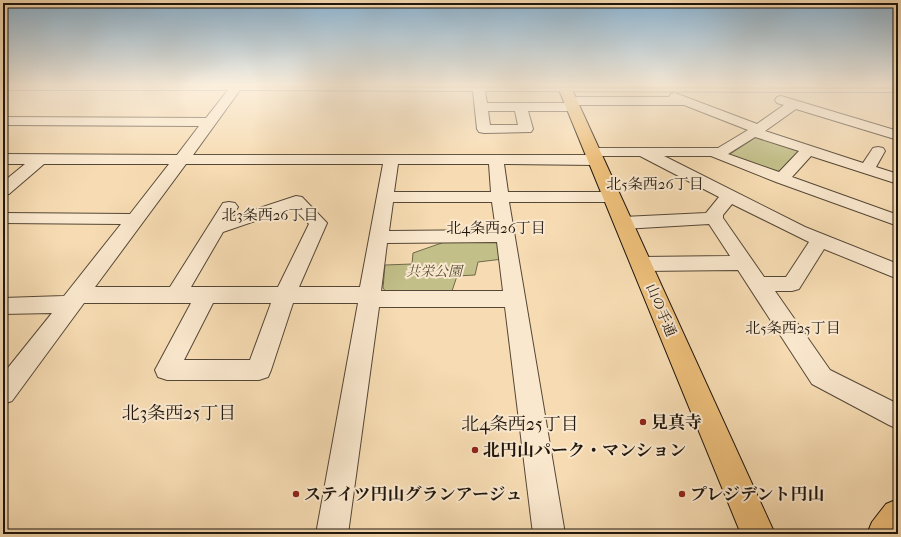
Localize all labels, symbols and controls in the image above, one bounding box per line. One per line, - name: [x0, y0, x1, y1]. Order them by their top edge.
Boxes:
- district label: 北5条西26丁目: [606, 175, 704, 193]
- district label: 北3条西26丁目: [222, 206, 319, 224]
- district label: 北4条西26丁目: [446, 219, 546, 237]
- park label: 共栄公園: [406, 263, 464, 280]
- street label: 山の手通: [642, 281, 680, 339]
- district label: 北5条西25丁目: [745, 319, 841, 337]
- district label: 北3条西25丁目: [122, 403, 236, 424]
- place label: 見真寺: [651, 412, 702, 432]
- district label: 北4条西25丁目: [461, 414, 579, 435]
- marker: 見真寺: [638, 417, 648, 427]
- place label: 北円山パーク・マンション: [483, 440, 686, 460]
- marker: 北円山パーク・マンション: [470, 445, 480, 455]
- place label: ステイツ円山グランアージュ: [304, 484, 522, 504]
- place label: プレジデント円山: [690, 484, 825, 504]
- marker: ステイツ円山グランアージュ: [291, 489, 301, 499]
- marker: プレジデント円山: [677, 489, 687, 499]

